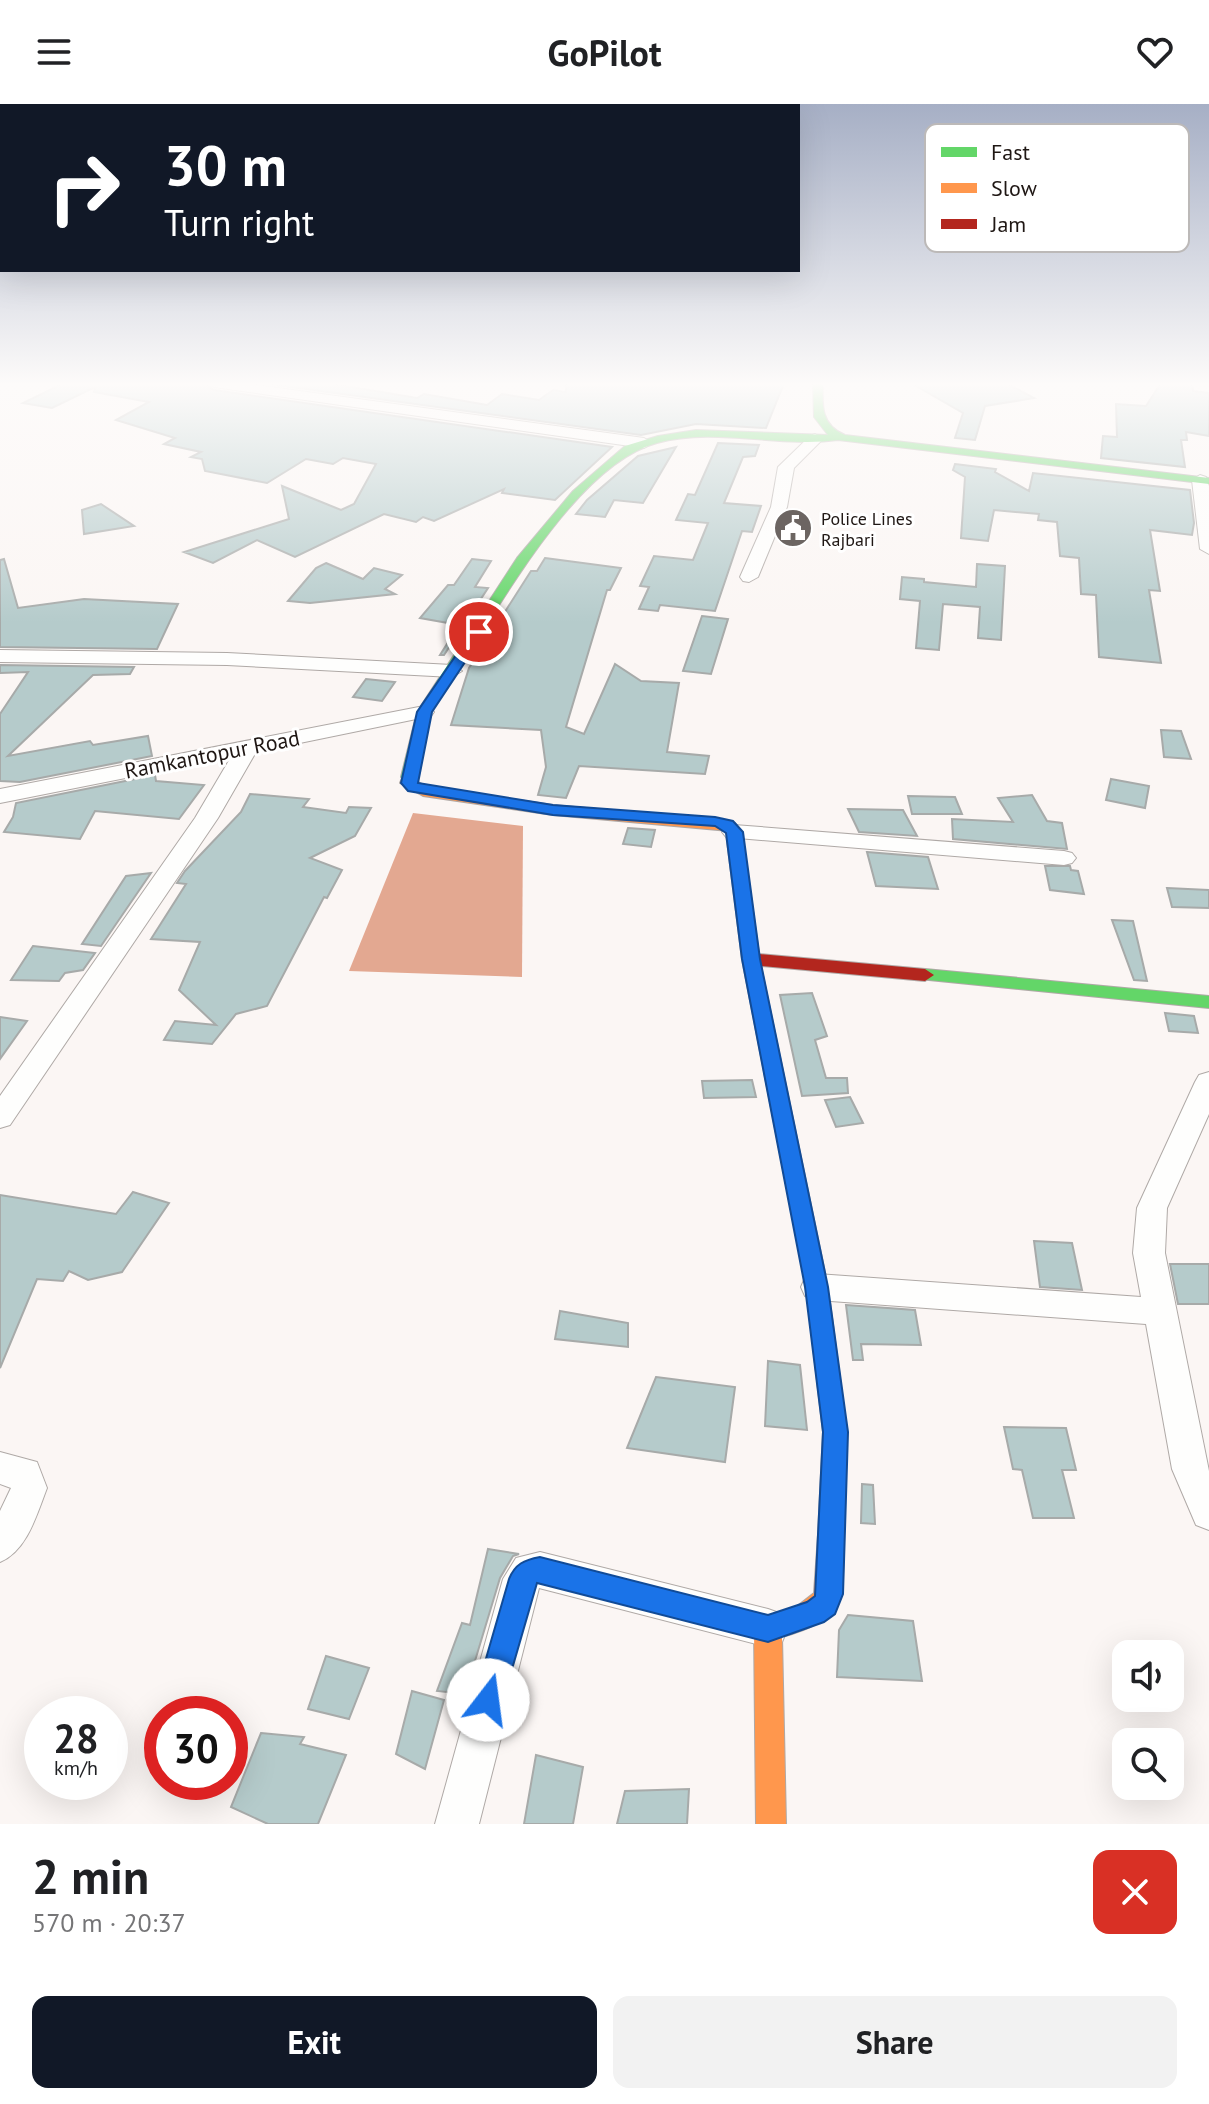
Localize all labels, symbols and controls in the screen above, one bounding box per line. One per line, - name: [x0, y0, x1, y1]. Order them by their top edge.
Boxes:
- text: GoPilot: [547, 29, 662, 76]
- icon: menu: [32, 30, 76, 74]
- icon: heart: [1133, 30, 1177, 74]
- legend: [925, 124, 1189, 252]
- text: 30 m: [164, 129, 287, 201]
- icon: right: [32, 136, 136, 240]
- text: Fast: [991, 138, 1031, 166]
- text: Slow: [991, 174, 1037, 202]
- text: Turn right: [164, 199, 314, 246]
- text: Jam: [990, 210, 1026, 238]
- public building icon: Police Lines Rajbari: [772, 507, 814, 549]
- place label: Police Lines Rajbari: [821, 507, 913, 551]
- pin: [445, 598, 513, 666]
- icon: arrive: [457, 610, 501, 654]
- street label: Ramkantopur Road: [122, 723, 302, 785]
- map controls: [1112, 1640, 1184, 1800]
- button: sound: [1112, 1640, 1184, 1712]
- position arrow: [446, 1658, 530, 1742]
- speed limit sign: 30: [144, 1696, 248, 1800]
- text: 28: [53, 1712, 99, 1764]
- button: search: [1112, 1728, 1184, 1800]
- text: km/h: [54, 1755, 98, 1781]
- text: 2 min: [32, 1845, 149, 1907]
- button: close: [1093, 1850, 1177, 1934]
- text: 570 m · 20:37: [32, 1906, 186, 1939]
- button: Exit: [32, 1996, 597, 2088]
- button: Share: [613, 1996, 1177, 2088]

